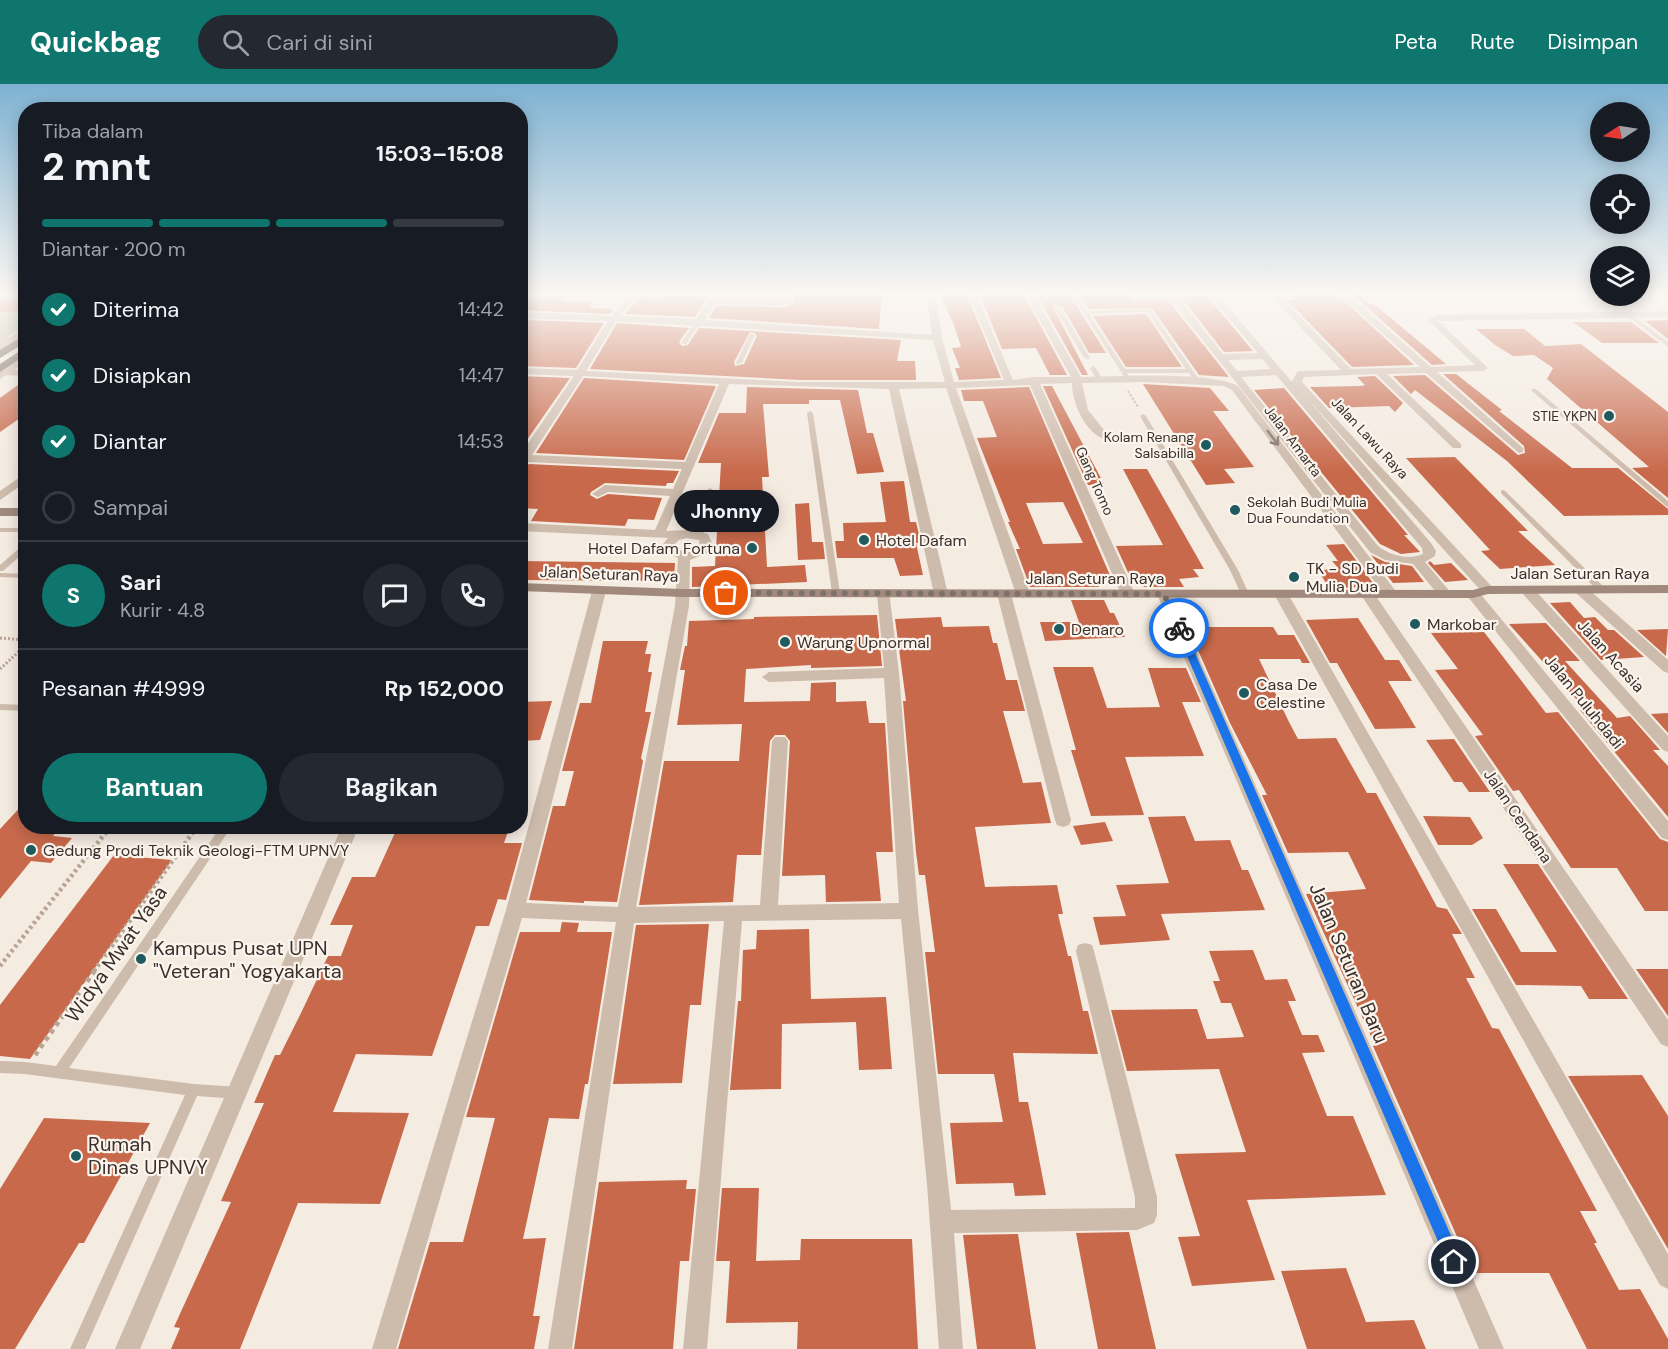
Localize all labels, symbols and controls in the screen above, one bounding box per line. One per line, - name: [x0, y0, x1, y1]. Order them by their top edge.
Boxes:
- search box: [198, 15, 618, 69]
- text: Quickbag: [30, 24, 162, 61]
- icon: search: [219, 26, 252, 59]
- text: Cari di sini: [267, 28, 373, 57]
- text: Peta: [1394, 28, 1437, 56]
- text: Rute: [1470, 28, 1515, 56]
- text: Disimpan: [1548, 28, 1638, 56]
- north arrow: [1590, 102, 1650, 162]
- map controls: [1590, 102, 1650, 306]
- text: Tiba dalam: [42, 118, 143, 144]
- text: 15:03–15:08: [376, 139, 504, 168]
- text: 2 mnt: [42, 141, 151, 192]
- button: locate: [1590, 174, 1650, 234]
- text: Diantar · 200 m: [42, 236, 185, 262]
- button: layers: [1590, 246, 1650, 306]
- icon: check: [42, 293, 75, 326]
- text: Diterima: [93, 295, 179, 324]
- text: 14:42: [458, 296, 504, 322]
- icon: check: [42, 359, 75, 392]
- text: Disiapkan: [93, 361, 191, 390]
- text: 14:47: [459, 362, 504, 388]
- street label: Jalan Lawu Raya: [1328, 394, 1412, 482]
- street label: Jalan Amarta: [1260, 402, 1326, 480]
- place label: STIE YKPN: [1532, 407, 1597, 425]
- marker: STIE YKPN: [1602, 409, 1616, 423]
- icon: check: [42, 425, 75, 458]
- text: Diantar: [93, 427, 167, 456]
- text: 14:53: [458, 428, 504, 454]
- place label: Kolam Renang Salsabilla: [1104, 428, 1194, 462]
- one-way arrow: [1266, 430, 1279, 446]
- marker: Kolam Renang Salsabilla: [1199, 438, 1213, 452]
- street label: Gang Tomo: [1072, 444, 1118, 518]
- callout: Jhonny: [674, 491, 778, 533]
- text: Sampai: [93, 493, 168, 522]
- place label: Sekolah Budi Mulia Dua Foundation: [1247, 493, 1367, 527]
- text: Jhonny: [691, 498, 762, 524]
- marker: Sekolah Budi Mulia Dua Foundation: [1228, 503, 1242, 517]
- place label: Hotel Dafam: [876, 530, 967, 551]
- marker: Hotel Dafam: [857, 533, 871, 547]
- place label: Hotel Dafam Fortuna: [588, 538, 740, 559]
- marker: Hotel Dafam Fortuna: [745, 541, 759, 555]
- place label: TK - SD Budi Mulia Dua: [1306, 558, 1399, 597]
- street label: Jalan Seturan Raya: [539, 561, 679, 587]
- street label: Jalan Seturan Raya: [1511, 563, 1649, 584]
- button: chat: [363, 564, 426, 627]
- button: phone: [441, 564, 504, 627]
- pin: [700, 567, 751, 618]
- text: Sari: [120, 568, 161, 597]
- street label: Jalan Seturan Raya: [1026, 568, 1164, 589]
- marker: TK - SD Budi Mulia Dua: [1287, 570, 1301, 584]
- icon: bag: [709, 576, 742, 609]
- text: S: [67, 581, 80, 610]
- text: Kurir · 4.8: [120, 597, 205, 623]
- courier: [1149, 598, 1209, 658]
- icon: bike: [1163, 612, 1196, 645]
- place label: Markobar: [1427, 614, 1497, 635]
- street label: Jalan Acasia: [1573, 615, 1649, 697]
- marker: Markobar: [1408, 617, 1422, 631]
- place label: Denaro: [1071, 619, 1124, 640]
- marker: Denaro: [1052, 622, 1066, 636]
- place label: Warung Upnormal: [797, 632, 929, 653]
- marker: Warung Upnormal: [778, 635, 792, 649]
- street label: Jalan Puluhdadi: [1540, 651, 1628, 753]
- text: Pesanan #4999: [42, 674, 205, 703]
- text: Rp 152,000: [384, 674, 504, 703]
- place label: Casa De Celestine: [1256, 674, 1325, 713]
- marker: Casa De Celestine: [1237, 686, 1251, 700]
- button: Bantuan: [42, 753, 267, 822]
- button: Bagikan: [279, 753, 504, 822]
- street label: Jalan Cendana: [1479, 765, 1557, 867]
- place label: Gedung Prodi Teknik Geologi-FTM UPNVY: [43, 840, 349, 861]
- marker: Gedung Prodi Teknik Geologi-FTM UPNVY: [24, 843, 38, 857]
- street label: Jalan Seturan Baru: [1303, 879, 1395, 1047]
- street label: Widya Mwat Yasa: [59, 881, 173, 1027]
- place label: Kampus Pusat UPN "Veteran" Yogyakarta: [153, 935, 342, 984]
- marker: Kampus Pusat UPN "Veteran" Yogyakarta: [134, 952, 148, 966]
- place label: Rumah Dinas UPNVY: [88, 1131, 208, 1180]
- marker: Rumah Dinas UPNVY: [69, 1149, 83, 1163]
- pin: [1428, 1236, 1479, 1287]
- icon: home: [1437, 1245, 1470, 1278]

